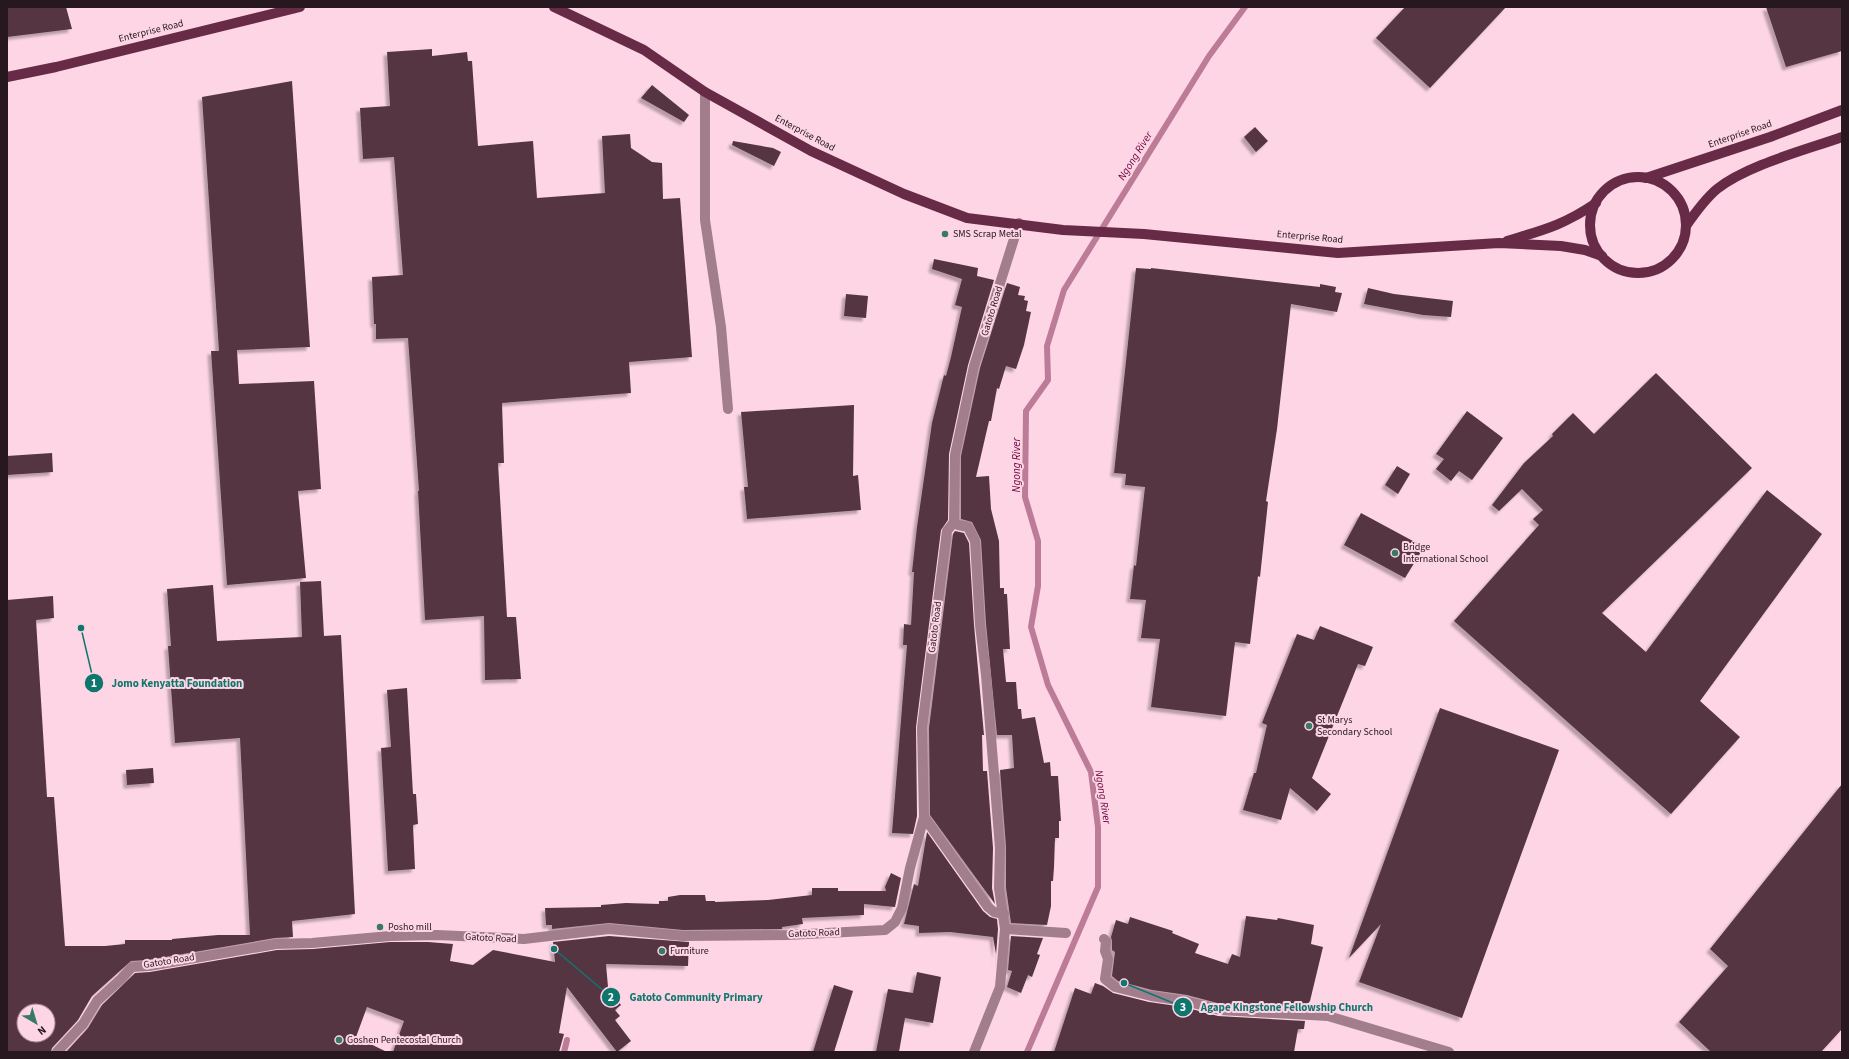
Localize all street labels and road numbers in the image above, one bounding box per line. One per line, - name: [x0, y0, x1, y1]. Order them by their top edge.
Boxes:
- street label: Enterprise Road: [117, 16, 185, 46]
- street label: Enterprise Road: [772, 111, 838, 155]
- street label: Enterprise Road: [1706, 117, 1774, 151]
- street label: Enterprise Road: [1276, 227, 1344, 247]
- street label: Gatoto Road: [978, 284, 1006, 338]
- street label: Gatoto Road: [925, 600, 945, 654]
- street label: Gatoto Road: [788, 925, 840, 941]
- street label: Gatoto Road: [465, 930, 517, 946]
- street label: Gatoto Road: [142, 950, 196, 972]

